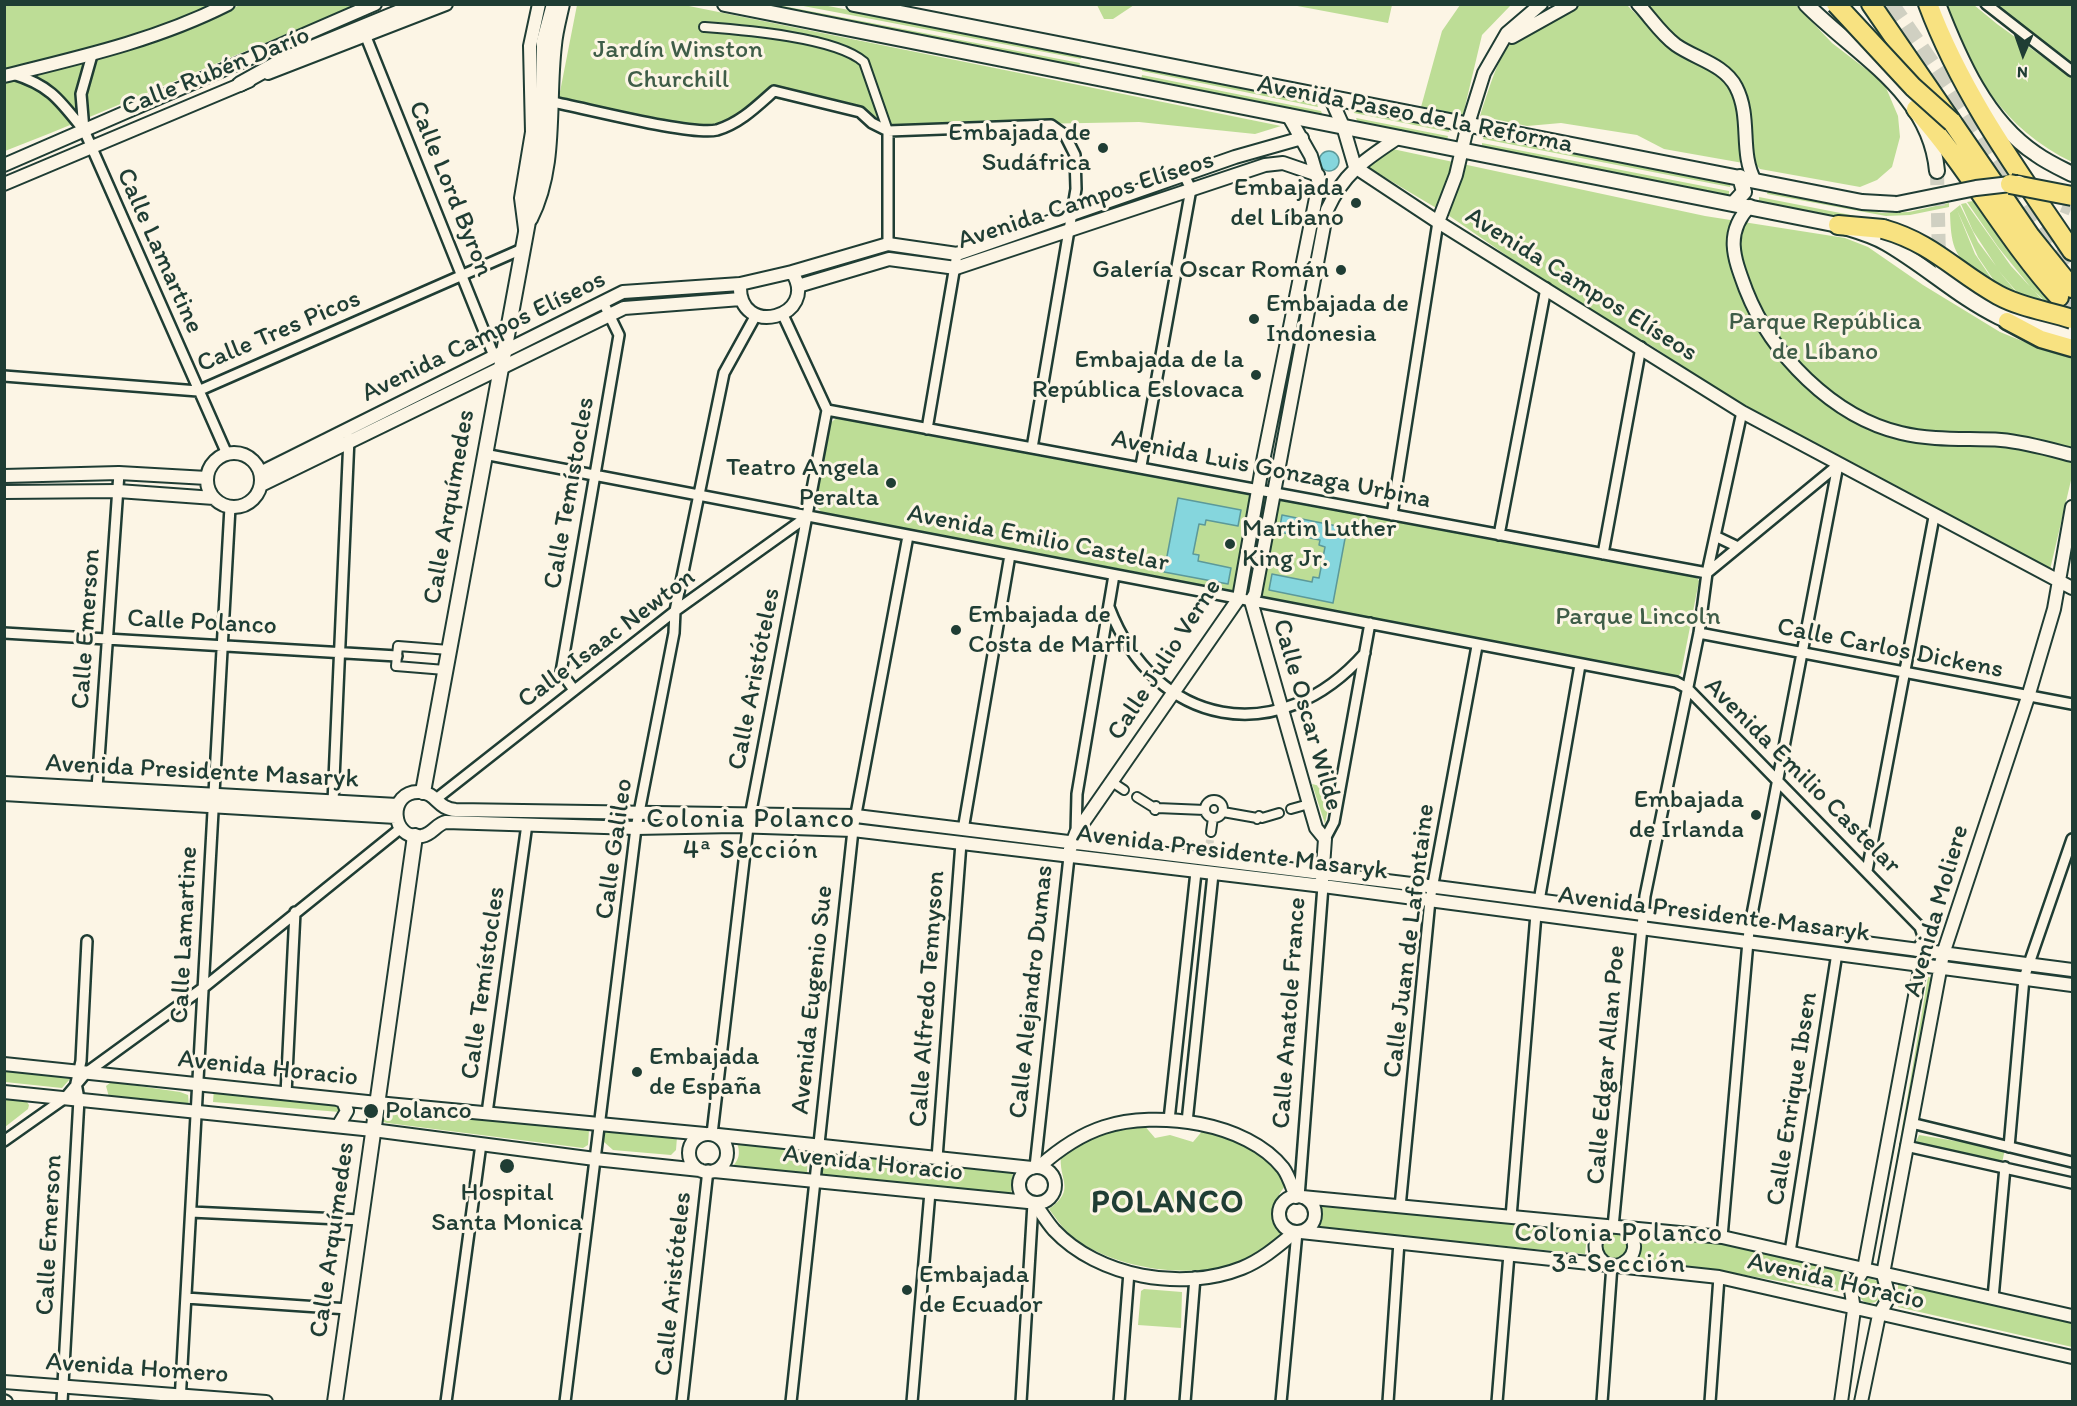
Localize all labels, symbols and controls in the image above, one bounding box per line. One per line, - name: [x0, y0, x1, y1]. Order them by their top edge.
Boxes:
- street label: Calle Rubén Darío: [118, 20, 314, 124]
- north arrow: [1993, 24, 2053, 84]
- park label: Jardín Winston Churchill: [593, 34, 763, 96]
- text: N: [2017, 63, 2028, 82]
- street label: Avenida Paseo de la Reforma: [1255, 69, 1575, 161]
- street label: Calle Lord Byron: [401, 97, 499, 281]
- place label: Embajada de Sudáfrica: [948, 117, 1091, 178]
- marker: Embajada de Sudáfrica: [1096, 141, 1110, 155]
- street label: Avenida Campos Elíseos: [954, 145, 1218, 257]
- street label: Calle Lamartine: [109, 163, 209, 339]
- place label: Embajada del Líbano: [1230, 172, 1344, 234]
- marker: Embajada del Líbano: [1349, 196, 1363, 210]
- street label: Avenida Campos Elíseos: [1459, 201, 1703, 369]
- place label: Galería Oscar Román: [1092, 254, 1329, 286]
- marker: Galería Oscar Román: [1334, 263, 1348, 277]
- street label: Avenida Campos Elíseos: [357, 264, 611, 410]
- street label: Calle Tres Picos: [193, 284, 365, 380]
- place label: Embajada de Indonesia: [1266, 288, 1409, 350]
- park label: Parque República de Líbano: [1728, 306, 1922, 368]
- marker: Embajada de Indonesia: [1247, 312, 1261, 326]
- place label: Embajada de la República Eslovaca: [1032, 344, 1244, 406]
- marker: Embajada de la República Eslovaca: [1249, 368, 1263, 382]
- street label: Calle Temístocles: [538, 395, 602, 591]
- street label: Calle Arquímedes: [418, 407, 482, 607]
- street label: Avenida Luis Gonzaga Urbina: [1109, 424, 1433, 516]
- place label: Teatro Angela Peralta: [726, 452, 879, 514]
- marker: Teatro Angela Peralta: [884, 476, 898, 490]
- street label: Avenida Emilio Castelar: [905, 498, 1171, 580]
- place label: Martin Luther King Jr.: [1242, 513, 1396, 574]
- marker: Martin Luther King Jr.: [1223, 537, 1237, 551]
- street label: Calle Emerson: [66, 548, 108, 710]
- street label: Calle Isaac Newton: [512, 562, 702, 716]
- street label: Calle Julio Verne: [1101, 573, 1229, 747]
- street label: Calle Aristóteles: [722, 585, 788, 773]
- place label: Embajada de Costa de Marfil: [968, 599, 1139, 660]
- park label: Parque Lincoln: [1555, 601, 1721, 633]
- street label: Calle Polanco: [126, 603, 278, 643]
- street label: Calle Carlos Dickens: [1774, 612, 2006, 686]
- street label: Calle Oscar Wilde: [1265, 616, 1349, 814]
- marker: Embajada de Costa de Marfil: [949, 623, 963, 637]
- street label: Avenida Emilio Castelar: [1697, 671, 1907, 881]
- street label: Avenida Presidente Masaryk: [45, 748, 359, 796]
- street label: Calle Galileo: [590, 777, 640, 921]
- place label: Embajada de Irlanda: [1629, 784, 1744, 846]
- street label: Calle Juan de Lafontaine: [1378, 802, 1442, 1080]
- district label: Colonia Polanco 4ª Sección: [648, 804, 854, 867]
- marker: Embajada de Irlanda: [1749, 808, 1763, 822]
- street label: Avenida Presidente Masaryk: [1074, 818, 1390, 888]
- street label: Avenida Moliere: [1898, 822, 1976, 1000]
- street label: Calle Lamartine: [165, 845, 205, 1025]
- street label: Calle Alejandro Dumas: [1003, 864, 1061, 1120]
- street label: Calle Alfredo Tennyson: [903, 870, 953, 1128]
- street label: Avenida Presidente Masaryk: [1556, 880, 1872, 950]
- street label: Avenida Eugenio Sue: [785, 884, 841, 1116]
- street label: Calle Temístocles: [455, 885, 513, 1081]
- street label: Calle Anatole France: [1266, 896, 1314, 1130]
- street label: Calle Edgar Allan Poe: [1581, 944, 1633, 1186]
- street label: Calle Enrique Ibsen: [1761, 990, 1825, 1208]
- place label: Embajada de España: [649, 1041, 761, 1102]
- street label: Avenida Horacio: [176, 1044, 360, 1094]
- marker: Embajada de España: [630, 1065, 644, 1079]
- place label: Polanco: [385, 1095, 472, 1127]
- marker: Polanco: [362, 1102, 380, 1120]
- street label: Avenida Horacio: [781, 1139, 965, 1189]
- street label: Calle Arquímedes: [304, 1140, 362, 1340]
- street label: Calle Emerson: [30, 1154, 70, 1316]
- marker: Hospital Santa Monica: [498, 1157, 516, 1175]
- place label: Hospital Santa Monica: [431, 1177, 583, 1238]
- district label: POLANCO: [1091, 1185, 1245, 1223]
- street label: Calle Aristóteles: [649, 1190, 699, 1378]
- district label: Colonia Polanco 3ª Sección: [1516, 1218, 1722, 1281]
- street label: Avenida Horacio: [1744, 1246, 1928, 1318]
- place label: Embajada de Ecuador: [919, 1259, 1043, 1320]
- marker: Embajada de Ecuador: [900, 1283, 914, 1297]
- street label: Avenida Homero: [45, 1347, 229, 1391]

